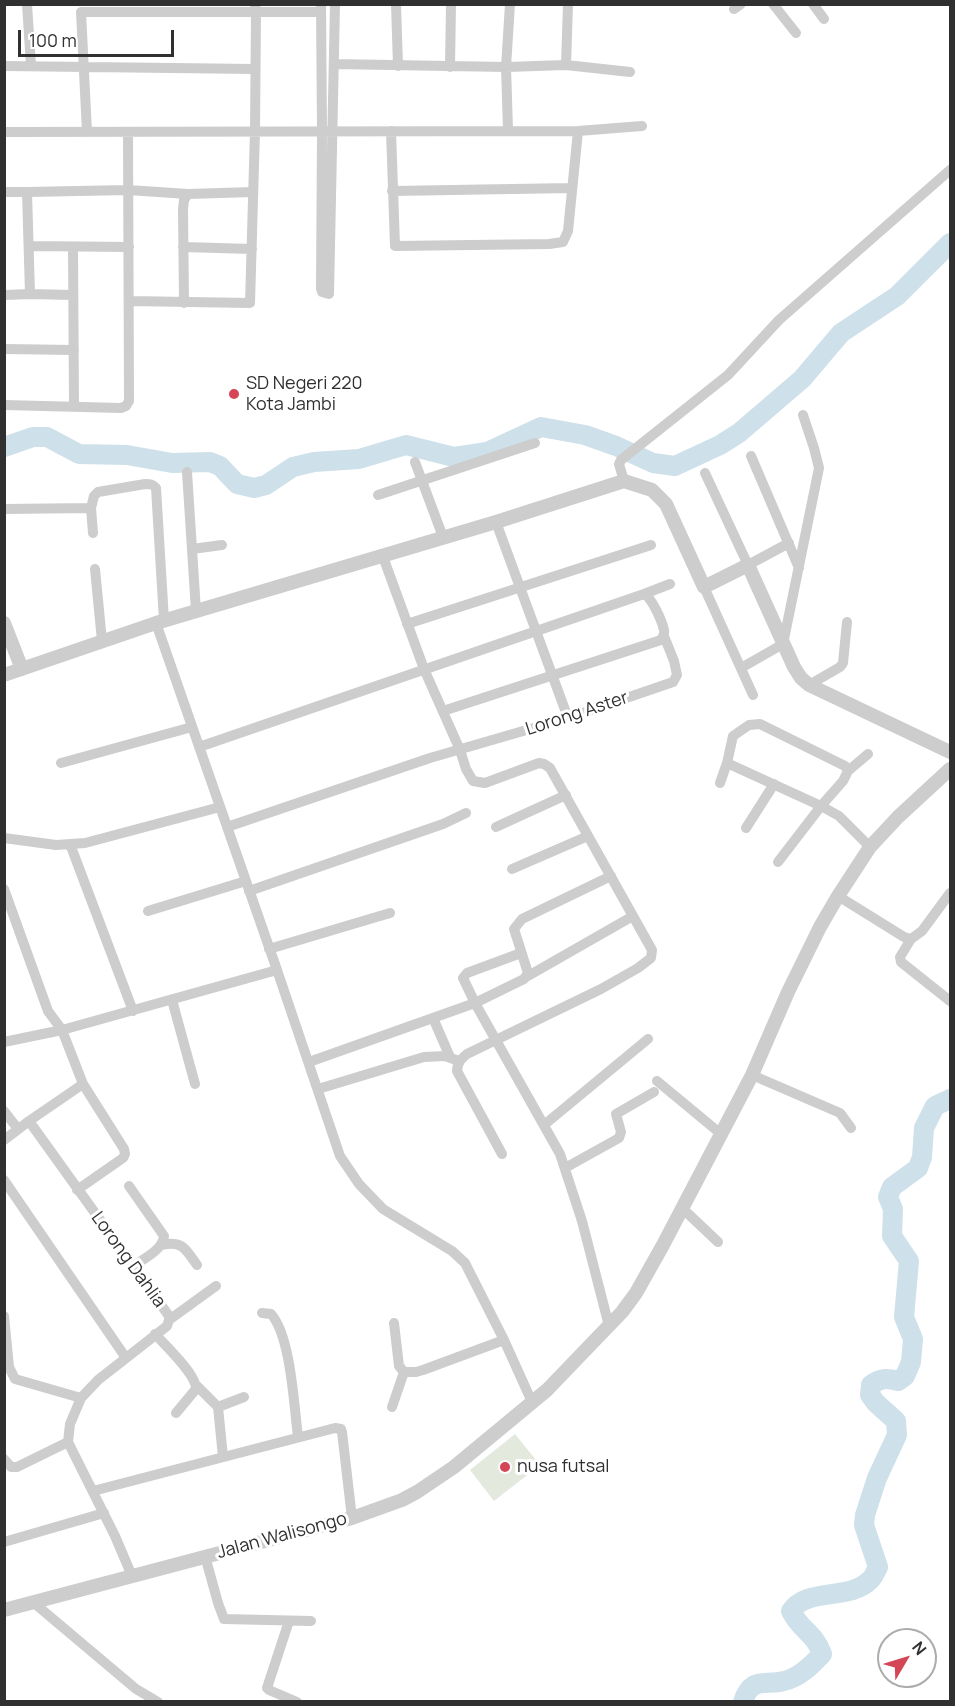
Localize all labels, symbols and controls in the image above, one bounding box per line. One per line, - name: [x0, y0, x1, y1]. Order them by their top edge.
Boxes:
- scale bar: [21, 18, 177, 56]
- text: 100 m: [29, 28, 77, 52]
- place label: SD Negeri 220 Kota Jambi: [246, 373, 363, 416]
- marker: SD Negeri 220 Kota Jambi: [227, 387, 241, 401]
- street label: Lorong Aster: [523, 687, 631, 741]
- street label: Lorong Dahlia: [86, 1208, 170, 1312]
- place label: nusa futsal: [517, 1456, 609, 1478]
- marker: nusa futsal: [498, 1460, 512, 1474]
- street label: Jalan Walisongo: [215, 1508, 349, 1564]
- north arrow: [877, 1628, 937, 1688]
- text: N: [907, 1637, 932, 1659]

